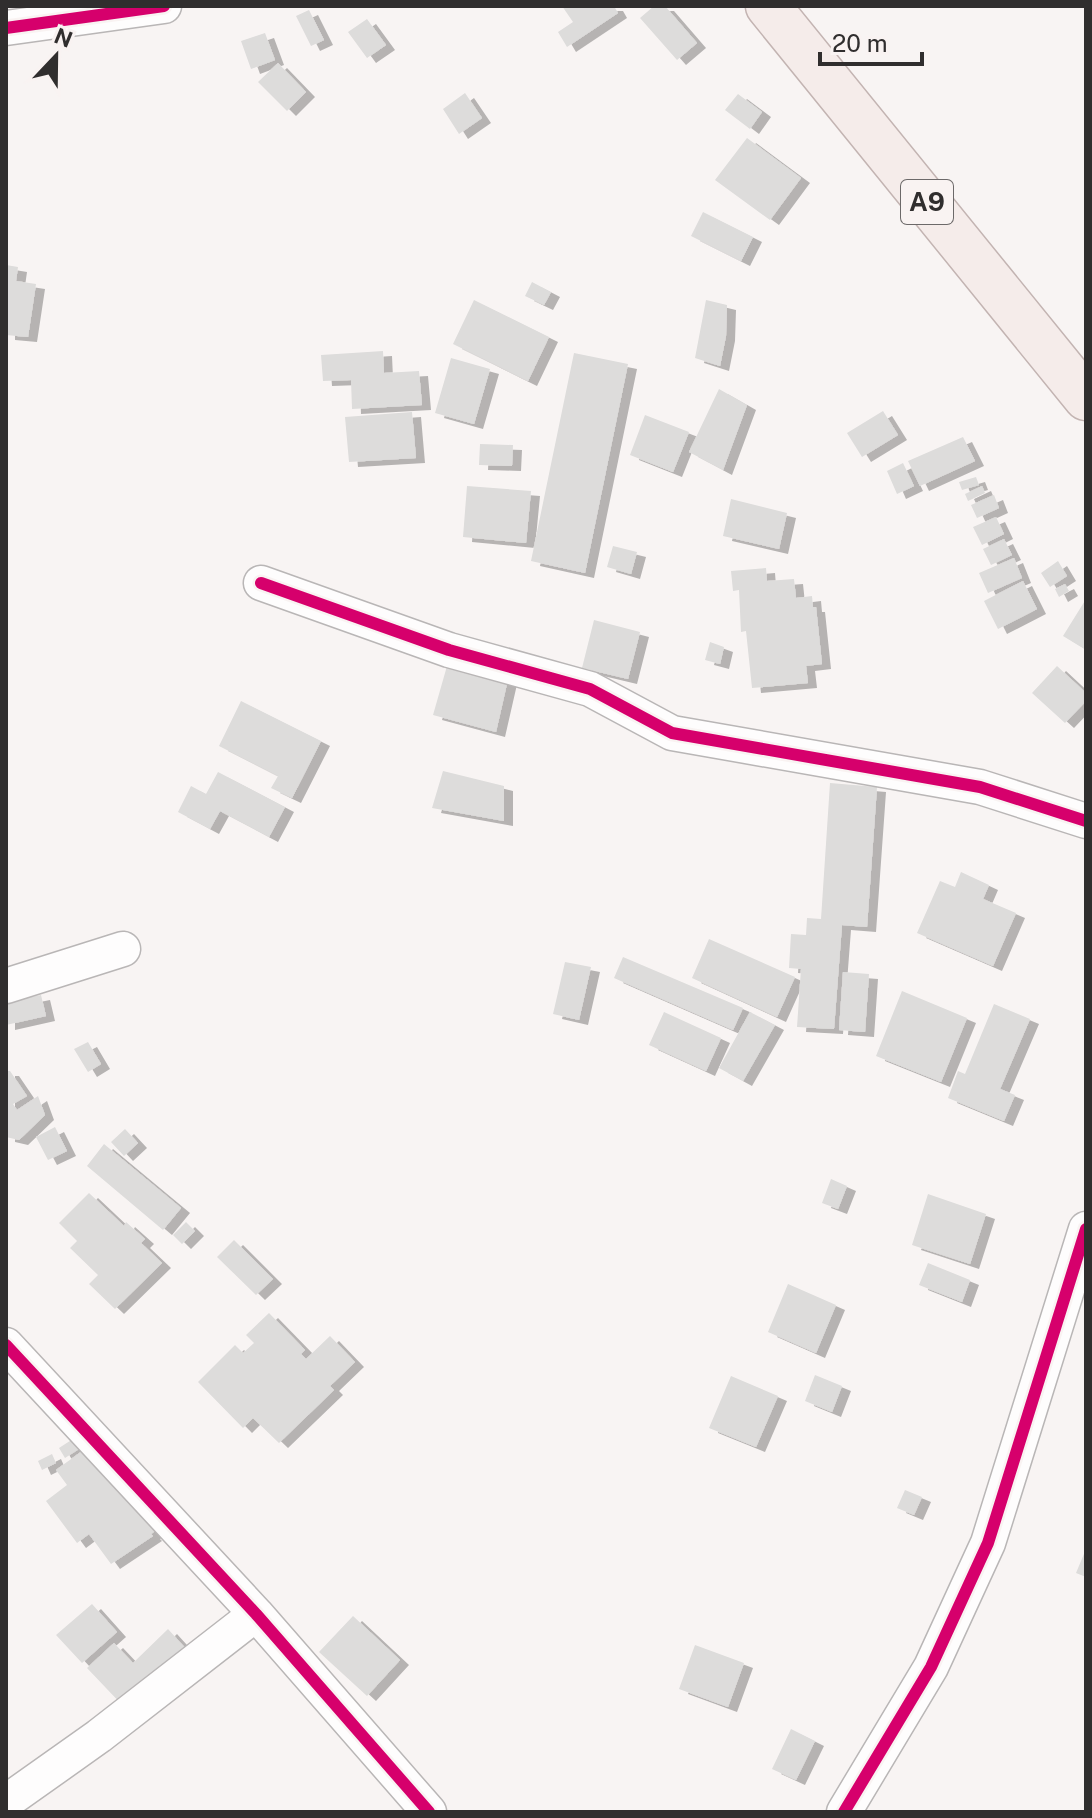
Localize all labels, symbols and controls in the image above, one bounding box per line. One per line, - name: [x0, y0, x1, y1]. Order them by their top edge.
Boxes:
- north arrow: [16, 16, 96, 96]
- scale bar: [820, 16, 922, 66]
- text: N: [51, 22, 76, 53]
- text: 20 m: [832, 29, 888, 57]
- road number: A9: [901, 180, 953, 224]

